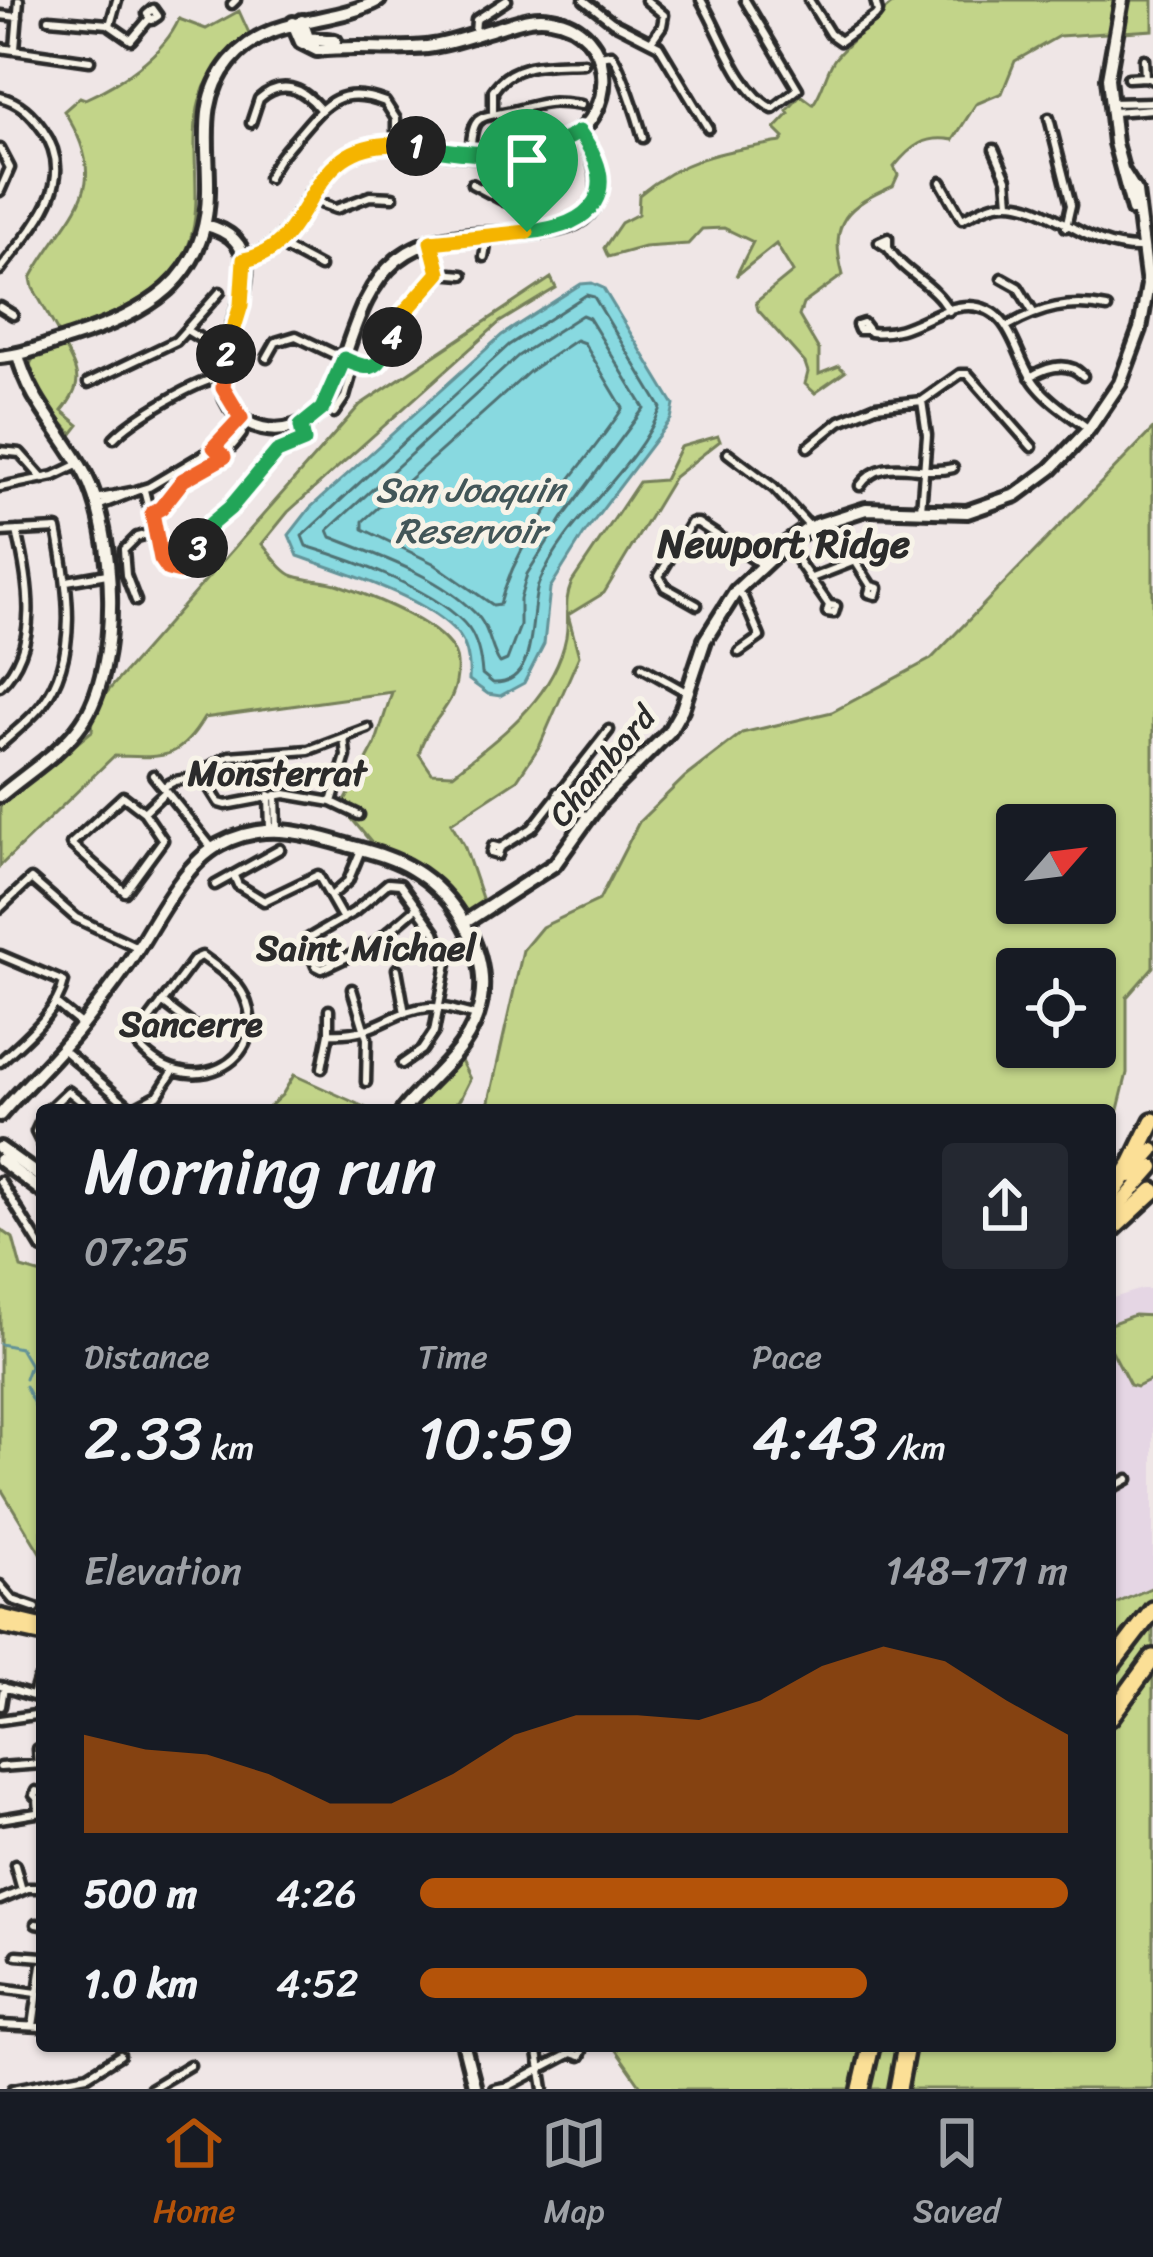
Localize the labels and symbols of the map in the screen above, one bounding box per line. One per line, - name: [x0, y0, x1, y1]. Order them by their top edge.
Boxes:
- pin: [476, 109, 578, 232]
- pin: 1: [386, 116, 446, 176]
- pin: 4: [362, 307, 422, 367]
- pin: 2: [196, 324, 256, 384]
- water label: San Joaquin Reservoir: [375, 458, 568, 563]
- district label: Newport Ridge: [657, 509, 910, 578]
- pin: 3: [168, 518, 228, 578]
- street label: Chambord: [533, 690, 673, 840]
- district label: Monsterrat: [187, 741, 369, 805]
- north arrow: [996, 804, 1116, 924]
- district label: Saint Michael: [255, 916, 477, 980]
- district label: Sancerre: [118, 992, 263, 1056]

